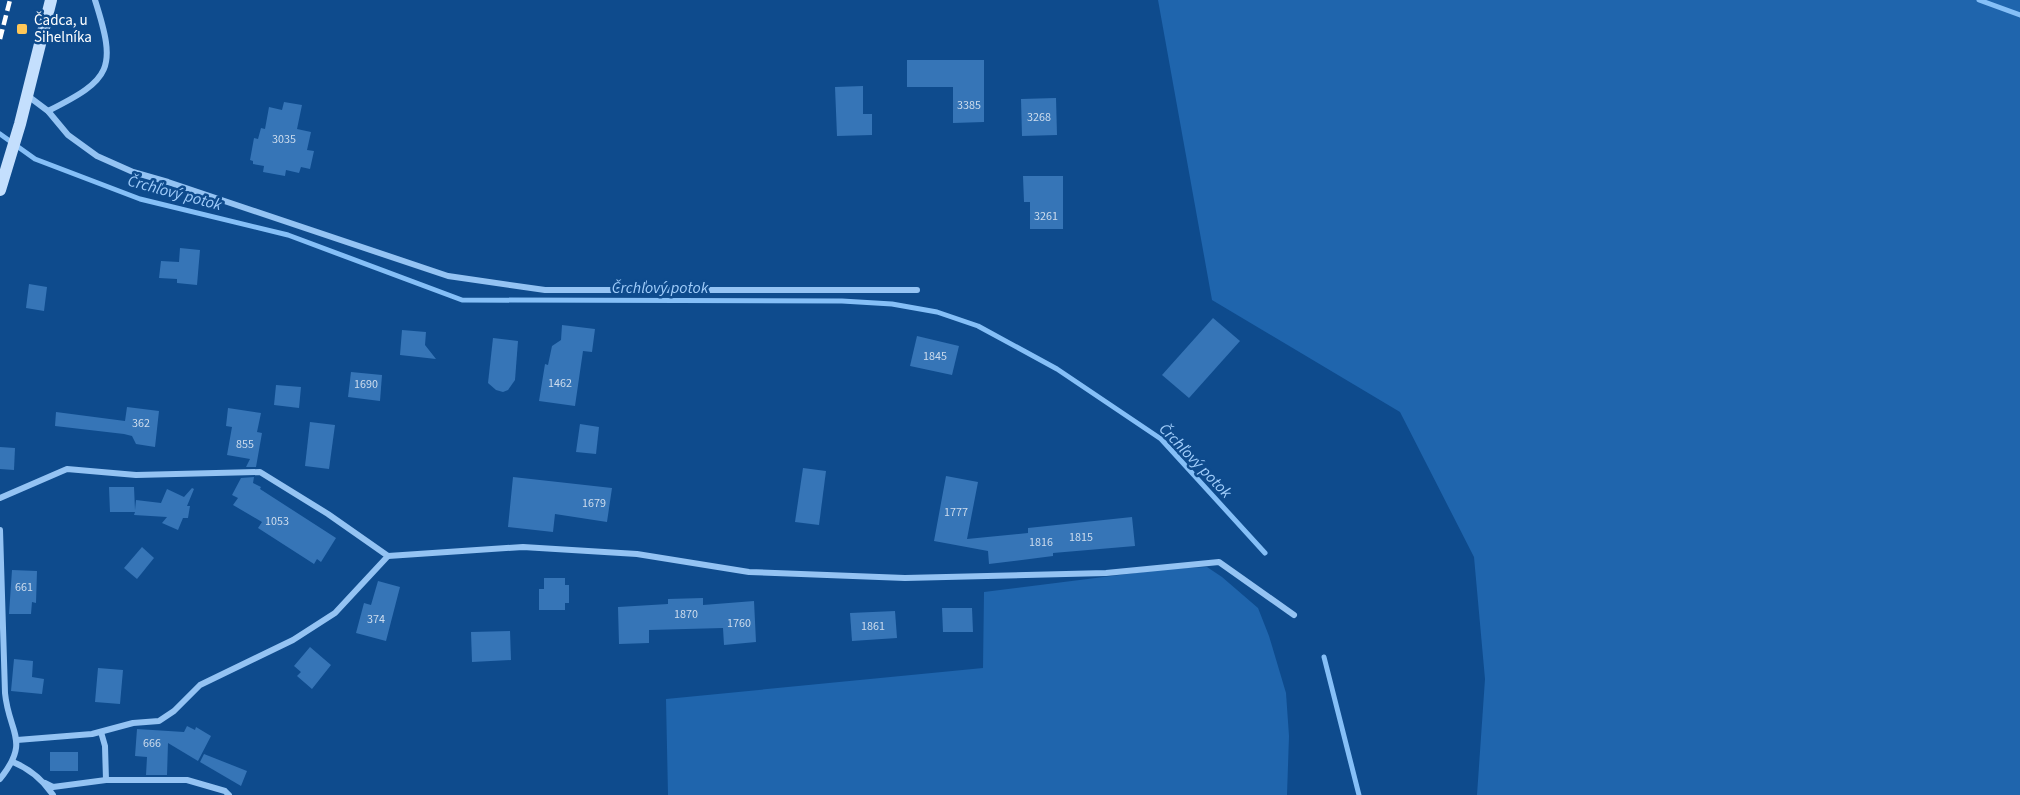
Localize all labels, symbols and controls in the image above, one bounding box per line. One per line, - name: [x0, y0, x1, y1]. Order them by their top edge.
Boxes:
- place label: Čadca, u Sihelníka: [34, 10, 92, 48]
- marker: Čadca, u Sihelníka: [15, 22, 29, 36]
- house number: 3385: [957, 97, 981, 114]
- house number: 3268: [1027, 109, 1051, 126]
- house number: 3035: [272, 131, 296, 148]
- water label: Črchľový potok: [125, 170, 225, 216]
- house number: 3261: [1034, 208, 1058, 225]
- water label: Črchľový potok: [612, 277, 709, 299]
- house number: 1845: [923, 348, 947, 365]
- house number: 1462: [548, 375, 572, 392]
- house number: 1690: [354, 376, 378, 393]
- house number: 362: [132, 415, 150, 432]
- water label: Črchľový potok: [1154, 418, 1237, 503]
- house number: 855: [236, 436, 254, 453]
- house number: 1679: [582, 495, 606, 512]
- house number: 1777: [944, 504, 968, 521]
- house number: 1053: [265, 513, 289, 530]
- house number: 1815: [1069, 529, 1093, 546]
- house number: 1816: [1029, 534, 1053, 551]
- house number: 661: [15, 579, 33, 596]
- house number: 1870: [674, 606, 698, 623]
- house number: 374: [367, 611, 385, 628]
- house number: 1760: [727, 615, 751, 632]
- house number: 1861: [861, 618, 885, 635]
- house number: 666: [143, 735, 161, 752]

